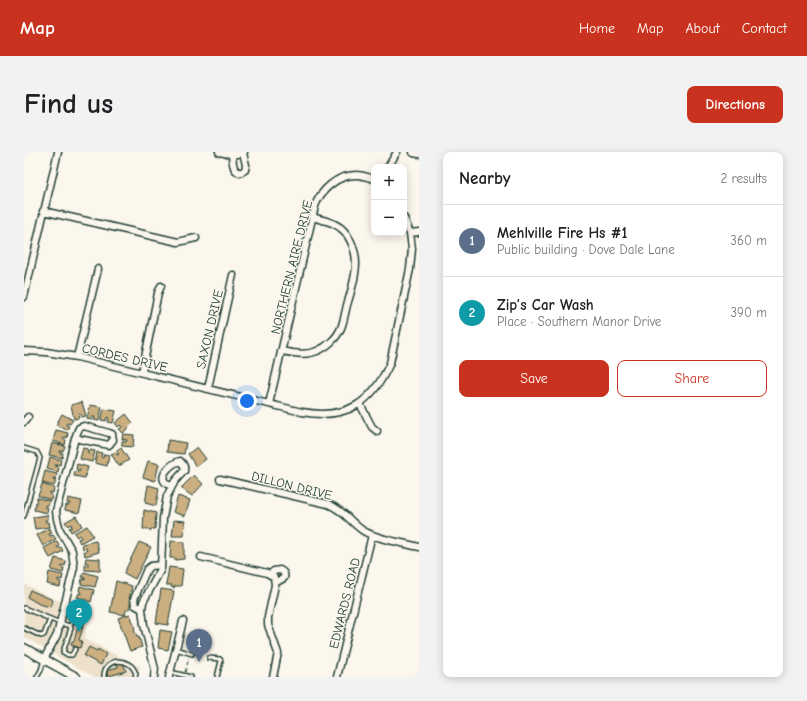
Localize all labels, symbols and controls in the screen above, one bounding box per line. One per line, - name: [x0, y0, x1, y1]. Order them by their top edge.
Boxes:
- text: Map: [20, 17, 55, 39]
- text: Home: [579, 20, 615, 37]
- text: Map: [637, 20, 663, 37]
- text: About: [685, 20, 720, 37]
- text: Contact: [742, 20, 787, 37]
- button: Directions: [687, 86, 783, 123]
- text: Find us: [24, 88, 113, 120]
- map controls: [371, 164, 407, 236]
- button: +: [371, 164, 407, 200]
- text: Nearby: [459, 169, 510, 188]
- text: 2 results: [720, 171, 767, 186]
- street label: NORTHERN AIRE DRIVE: [268, 198, 315, 336]
- button: −: [371, 200, 407, 236]
- text: Mehlville Fire Hs #1: [497, 224, 627, 242]
- text: 1: [469, 233, 475, 248]
- text: 360 m: [730, 233, 767, 248]
- text: Public building · Dove Dale Lane: [497, 242, 675, 257]
- street label: SAXON DRIVE: [193, 288, 226, 370]
- text: Zip’s Car Wash: [497, 296, 594, 314]
- text: 2: [469, 305, 475, 320]
- text: 390 m: [731, 305, 767, 320]
- text: Place · Southern Manor Drive: [497, 314, 661, 329]
- street label: CORDES DRIVE: [81, 340, 169, 375]
- button: Save: [459, 360, 609, 397]
- button: Share: [617, 360, 767, 397]
- your location: [237, 391, 257, 411]
- street label: DILLON DRIVE: [250, 468, 334, 503]
- street label: EDWARDS ROAD: [326, 556, 363, 650]
- pin: 2: [66, 599, 92, 632]
- pin: 1: [186, 629, 212, 662]

